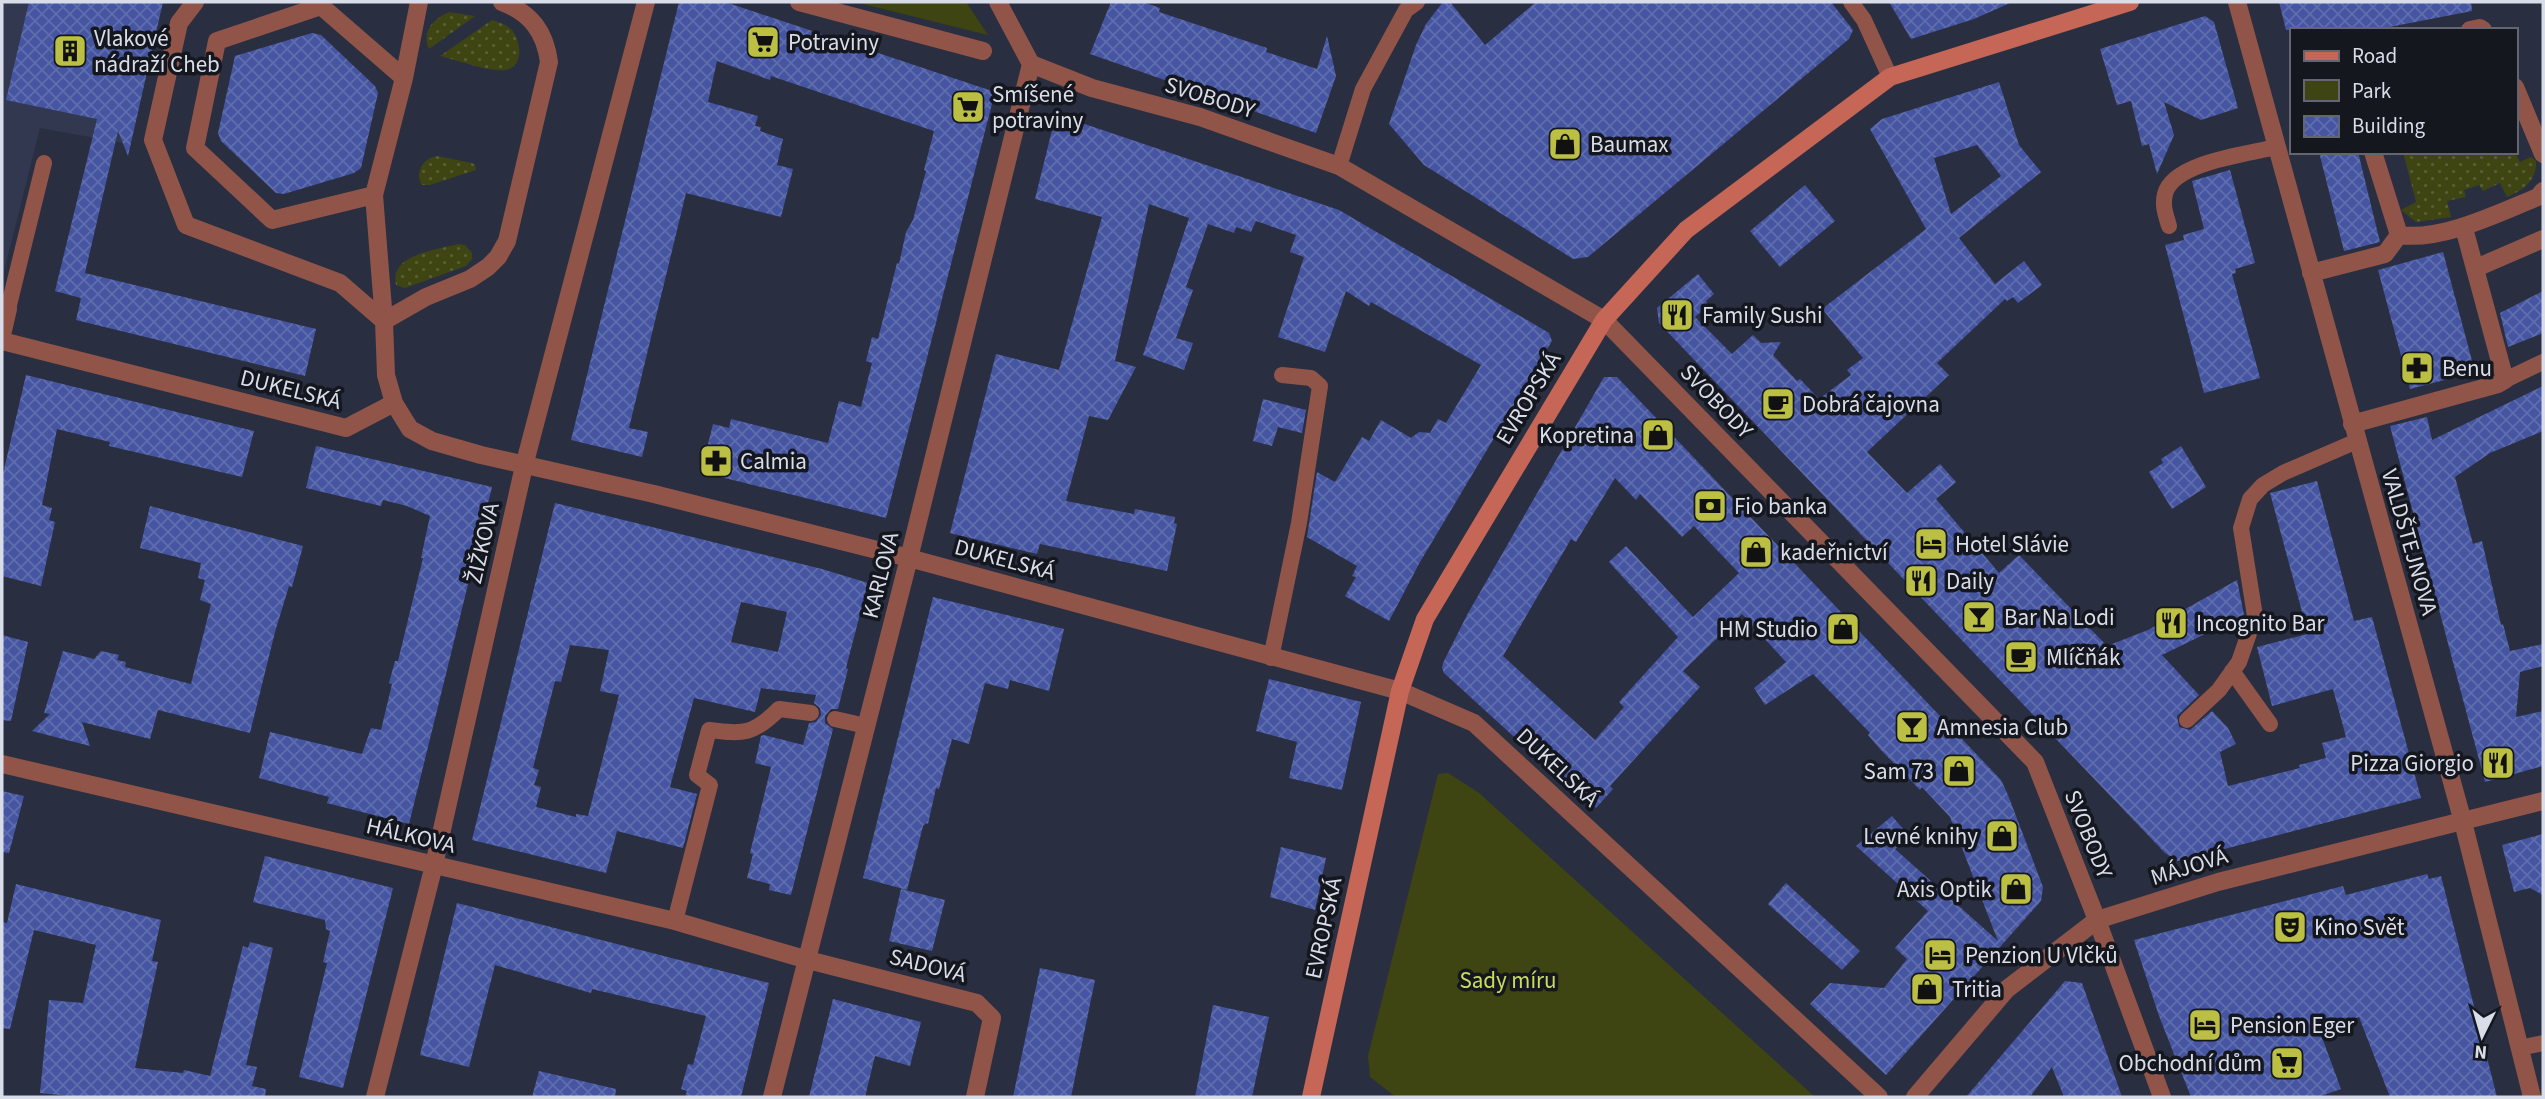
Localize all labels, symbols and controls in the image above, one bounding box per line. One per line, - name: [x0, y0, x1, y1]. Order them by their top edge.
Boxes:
- place label: Vlakové nádraží Cheb: [94, 22, 220, 81]
- supermarket icon: Potraviny: [744, 23, 782, 61]
- place label: Potraviny: [788, 26, 879, 59]
- legend: [2290, 28, 2517, 154]
- building icon: Vlakové nádraží Cheb: [51, 32, 89, 70]
- text: Road: [2352, 41, 2397, 71]
- street label: SVOBODY: [1161, 68, 1259, 127]
- text: Park: [2352, 76, 2392, 106]
- place label: Smíšené potraviny: [992, 78, 1084, 137]
- supermarket icon: Smíšené potraviny: [949, 88, 987, 126]
- text: Building: [2352, 111, 2426, 141]
- shop icon: Baumax: [1546, 125, 1584, 163]
- place label: Baumax: [1590, 128, 1669, 161]
- restaurant icon: Family Sushi: [1658, 296, 1696, 334]
- place label: Family Sushi: [1702, 299, 1823, 332]
- street label: EVROPSKÁ: [1488, 345, 1569, 451]
- pharmacy icon: Benu: [2398, 349, 2436, 387]
- place label: Benu: [2442, 352, 2492, 385]
- street label: SVOBODY: [1673, 357, 1761, 446]
- street label: DUKELSKÁ: [237, 361, 345, 418]
- cafe icon: Dobrá čajovna: [1759, 385, 1797, 423]
- place label: Dobrá čajovna: [1802, 388, 1940, 421]
- shop icon: Kopretina: [1639, 416, 1677, 454]
- place label: Kopretina: [1539, 419, 1634, 452]
- pharmacy icon: Calmia: [697, 442, 735, 480]
- place label: Calmia: [740, 445, 807, 478]
- street label: VALDŠTEJNOVA: [2373, 465, 2446, 620]
- bank icon: Fio banka: [1691, 487, 1729, 525]
- place label: Fio banka: [1734, 490, 1827, 523]
- street label: ŽIŽKOVA: [457, 499, 508, 587]
- hotel icon: Hotel Slávie: [1912, 525, 1950, 563]
- street label: KARLOVA: [854, 528, 907, 622]
- place label: Hotel Slávie: [1955, 528, 2069, 561]
- street label: DUKELSKÁ: [951, 530, 1059, 589]
- shop icon: kadeřnictví: [1737, 533, 1775, 571]
- place label: kadeřnictví: [1780, 536, 1889, 569]
- restaurant icon: Daily: [1902, 562, 1940, 600]
- place label: Daily: [1946, 565, 1994, 598]
- bar icon: Bar Na Lodi: [1960, 598, 1998, 636]
- place label: Bar Na Lodi: [2004, 601, 2115, 634]
- restaurant icon: Incognito Bar: [2152, 604, 2190, 642]
- place label: Incognito Bar: [2196, 607, 2326, 640]
- shop icon: HM Studio: [1824, 610, 1862, 648]
- place label: HM Studio: [1719, 613, 1818, 646]
- cafe icon: Mlíčňák: [2002, 638, 2040, 676]
- place label: Mlíčňák: [2046, 641, 2121, 674]
- bar icon: Amnesia Club: [1893, 708, 1931, 746]
- place label: Amnesia Club: [1937, 711, 2068, 744]
- street label: DUKELSKÁ: [1509, 720, 1607, 815]
- restaurant icon: Pizza Giorgio: [2479, 744, 2517, 782]
- place label: Pizza Giorgio: [2350, 747, 2474, 780]
- shop icon: Sam 73: [1940, 752, 1978, 790]
- place label: Sam 73: [1864, 755, 1934, 788]
- street label: SVOBODY: [2056, 785, 2121, 883]
- street label: HÁLKOVA: [363, 809, 459, 862]
- shop icon: Levné knihy: [1983, 817, 2021, 855]
- place label: Levné knihy: [1863, 820, 1978, 853]
- street label: MÁJOVÁ: [2146, 839, 2232, 894]
- shop icon: Axis Optik: [1997, 870, 2035, 908]
- place label: Axis Optik: [1897, 873, 1993, 906]
- street label: EVROPSKÁ: [1297, 874, 1350, 982]
- theatre icon: Kino Svět: [2271, 908, 2309, 946]
- place label: Kino Svět: [2314, 911, 2405, 944]
- hotel icon: Penzion U Vlčků: [1921, 936, 1959, 974]
- place label: Penzion U Vlčků: [1965, 939, 2118, 972]
- street label: SADOVÁ: [886, 940, 970, 991]
- park label: Sady míru: [1459, 964, 1557, 997]
- shop icon: Tritia: [1908, 970, 1946, 1008]
- place label: Tritia: [1952, 973, 2002, 1006]
- north arrow: [2447, 1001, 2517, 1071]
- hotel icon: Pension Eger: [2186, 1006, 2224, 1044]
- place label: Pension Eger: [2230, 1009, 2355, 1042]
- text: N: [2473, 1037, 2488, 1065]
- supermarket icon: Obchodní dům: [2268, 1044, 2306, 1082]
- place label: Obchodní dům: [2119, 1047, 2262, 1080]

